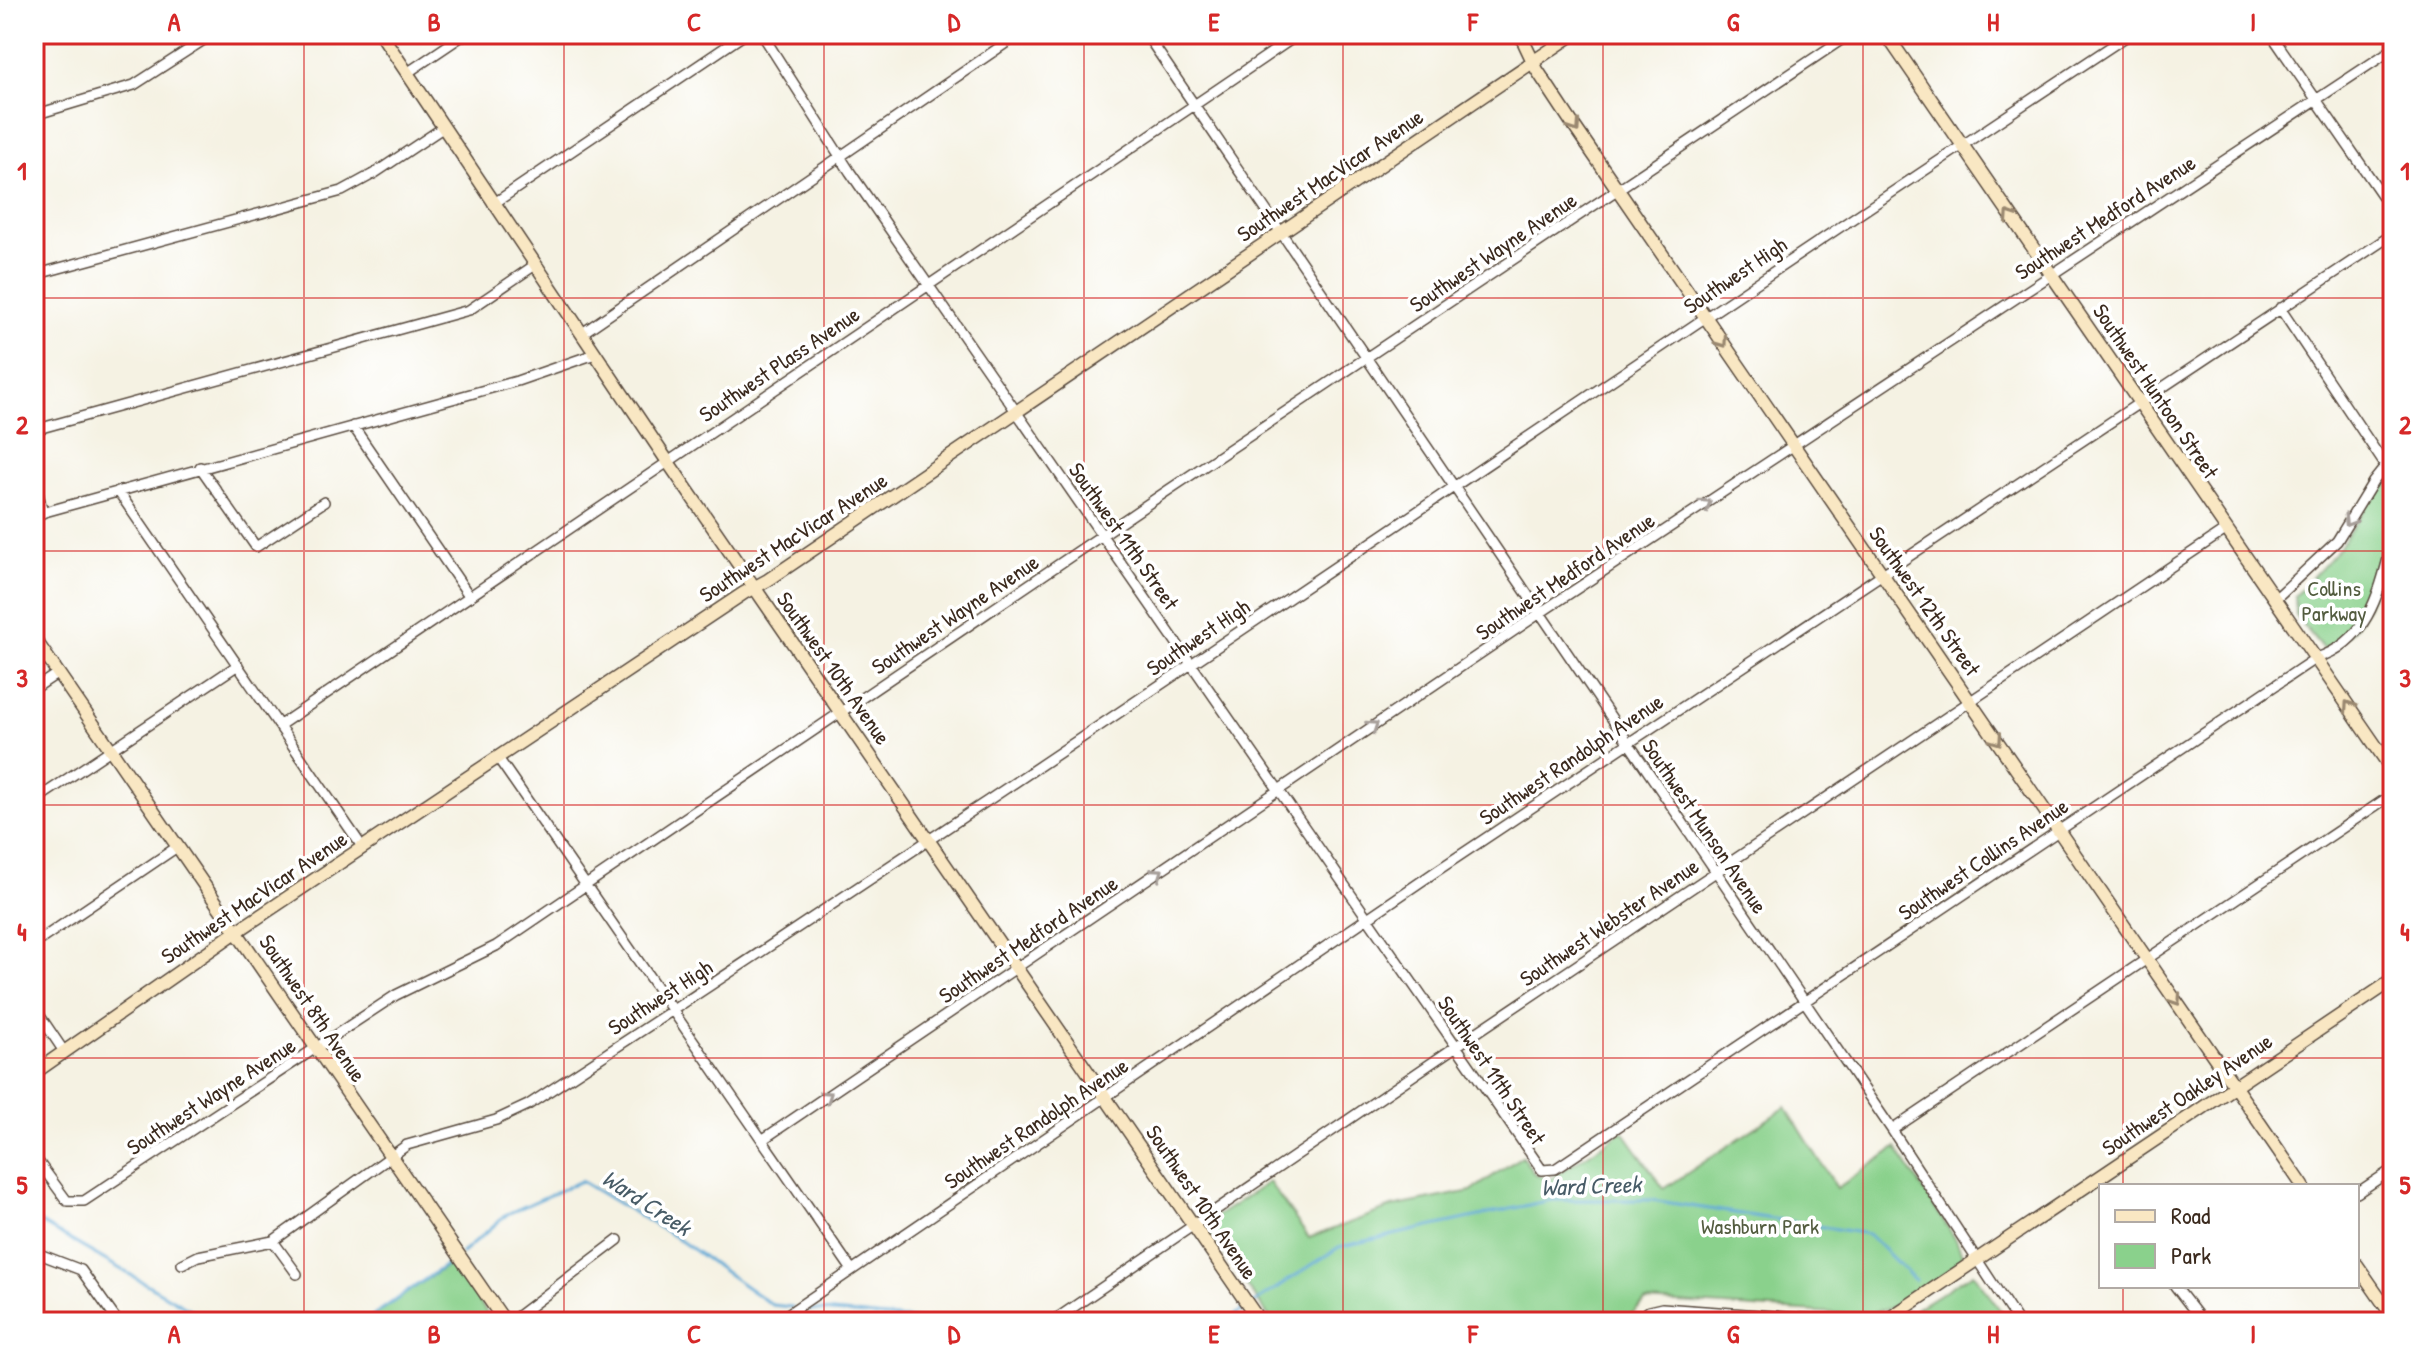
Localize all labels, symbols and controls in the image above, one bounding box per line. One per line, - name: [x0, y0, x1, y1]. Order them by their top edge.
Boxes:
- text: A: [168, 4, 181, 39]
- text: B: [427, 4, 441, 39]
- text: C: [687, 4, 701, 39]
- text: D: [948, 4, 961, 39]
- text: E: [1208, 4, 1220, 39]
- text: F: [1467, 4, 1479, 39]
- text: G: [1727, 4, 1740, 39]
- text: H: [1987, 4, 1999, 39]
- text: I: [2250, 4, 2256, 39]
- street label: Southwest MacVicar Avenue: [1231, 101, 1429, 249]
- one-way arrow: [1565, 119, 1580, 133]
- street label: Southwest Medford Avenue: [2009, 147, 2201, 287]
- text: 1: [17, 153, 27, 188]
- text: 1: [2400, 153, 2410, 188]
- street label: Southwest Wayne Avenue: [1404, 185, 1583, 319]
- one-way arrow: [2005, 210, 2020, 224]
- street label: Southwest High: [1677, 229, 1793, 321]
- street label: Southwest Huntoon Street: [2086, 298, 2226, 485]
- street label: Southwest Plass Avenue: [693, 299, 865, 429]
- one-way arrow: [1712, 333, 1727, 347]
- text: 2: [16, 407, 29, 442]
- text: 2: [2399, 407, 2412, 442]
- street label: Southwest 11th Street: [1062, 456, 1186, 616]
- street label: Southwest MacVicar Avenue: [693, 465, 893, 609]
- one-way arrow: [1697, 498, 1711, 513]
- street label: Southwest Medford Avenue: [1470, 505, 1661, 647]
- one-way arrow: [2344, 512, 2359, 527]
- street label: Southwest 12th Street: [1862, 520, 1988, 682]
- street label: Southwest Wayne Avenue: [866, 547, 1045, 681]
- park label: Collins Parkway: [2302, 573, 2366, 628]
- street label: Southwest 10th Avenue: [770, 586, 898, 751]
- street label: Southwest High: [1140, 591, 1256, 683]
- text: 3: [16, 660, 28, 695]
- text: 3: [2399, 660, 2411, 695]
- street label: Southwest Randolph Avenue: [1473, 686, 1669, 832]
- one-way arrow: [2344, 701, 2359, 715]
- one-way arrow: [1365, 721, 1379, 736]
- one-way arrow: [1987, 732, 2002, 746]
- street label: Southwest Munson Avenue: [1635, 733, 1775, 919]
- street label: Southwest Collins Avenue: [1892, 791, 2074, 927]
- street label: Southwest MacVicar Avenue: [155, 823, 353, 971]
- street label: Southwest Webster Avenue: [1514, 851, 1705, 993]
- one-way arrow: [1150, 867, 1164, 882]
- street label: Southwest Medford Avenue: [933, 868, 1124, 1010]
- text: 4: [17, 914, 27, 949]
- text: 4: [2400, 914, 2410, 949]
- street label: Southwest 8th Avenue: [253, 928, 374, 1088]
- street label: Southwest High: [602, 952, 718, 1042]
- street label: Southwest 11th Street: [1431, 990, 1553, 1151]
- one-way arrow: [2166, 992, 2181, 1006]
- street label: Southwest Oakley Avenue: [2096, 1026, 2278, 1162]
- street label: Southwest Wayne Avenue: [121, 1030, 301, 1162]
- street label: Southwest Randolph Avenue: [938, 1050, 1134, 1196]
- one-way arrow: [818, 1091, 832, 1106]
- street label: Southwest 10th Avenue: [1139, 1119, 1265, 1285]
- water label: Ward Creek: [596, 1161, 699, 1244]
- text: 5: [17, 1167, 28, 1202]
- water label: Ward Creek: [1541, 1167, 1643, 1203]
- text: 5: [2400, 1167, 2411, 1202]
- legend: [2099, 1184, 2359, 1288]
- text: Road: [2171, 1199, 2210, 1231]
- park label: Washburn Park: [1701, 1211, 1819, 1241]
- text: Park: [2171, 1239, 2211, 1271]
- text: A: [168, 1316, 181, 1351]
- text: B: [427, 1316, 441, 1351]
- text: C: [687, 1316, 701, 1351]
- text: D: [948, 1316, 961, 1351]
- text: E: [1208, 1316, 1220, 1351]
- text: F: [1467, 1316, 1479, 1351]
- text: G: [1727, 1316, 1740, 1351]
- text: H: [1987, 1316, 1999, 1351]
- text: I: [2250, 1316, 2256, 1351]

